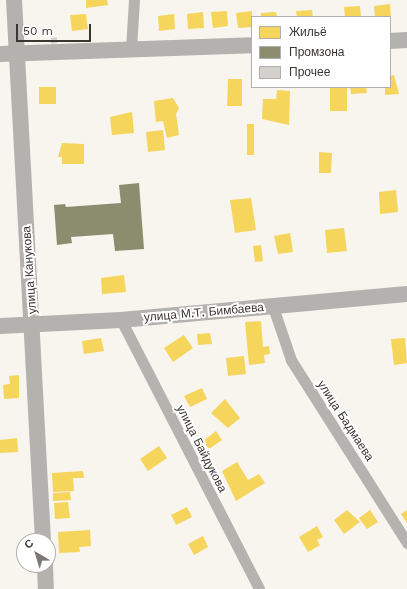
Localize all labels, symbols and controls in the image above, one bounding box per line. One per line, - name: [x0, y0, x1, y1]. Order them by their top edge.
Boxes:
- scale bar: [18, 16, 93, 42]
- legend: [251, 16, 391, 88]
- text: 50 m: [23, 24, 53, 38]
- text: Жильё: [289, 25, 327, 39]
- text: Промзона: [289, 45, 344, 59]
- text: Прочее: [289, 65, 330, 79]
- street label: улица Канукова: [20, 225, 40, 315]
- street label: улица М.Т. Бимбаева: [143, 301, 265, 325]
- street label: улица Бадмаева: [314, 378, 376, 464]
- street label: улица Байдукова: [173, 403, 229, 495]
- north arrow: [16, 533, 56, 573]
- text: С: [22, 536, 36, 552]

